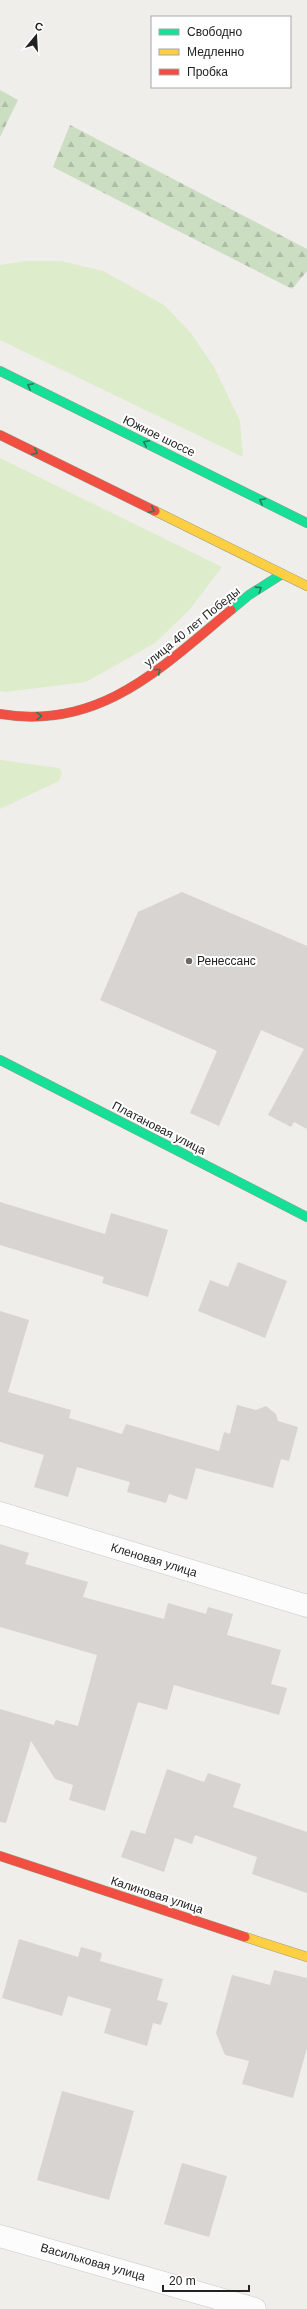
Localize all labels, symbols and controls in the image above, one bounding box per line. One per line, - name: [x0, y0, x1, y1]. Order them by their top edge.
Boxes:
- north arrow: [16, 16, 56, 56]
- legend: [151, 16, 291, 88]
- text: С: [33, 20, 45, 33]
- text: Свободно: [187, 25, 242, 39]
- text: Медленно: [187, 45, 244, 59]
- text: Пробка: [187, 65, 228, 79]
- one-way arrow: [26, 383, 34, 390]
- street label: Южное шоссе: [121, 413, 198, 460]
- one-way arrow: [143, 440, 150, 448]
- one-way arrow: [31, 447, 38, 455]
- one-way arrow: [259, 498, 267, 506]
- one-way arrow: [147, 505, 155, 513]
- street label: улица 40 лет Победы: [141, 584, 243, 670]
- one-way arrow: [255, 586, 262, 594]
- one-way arrow: [153, 668, 161, 675]
- one-way arrow: [36, 712, 42, 721]
- place label: Ренессанс: [197, 954, 256, 968]
- marker: Ренессанс: [184, 956, 194, 966]
- street label: Платановая улица: [110, 1098, 208, 1158]
- street label: Кленовая улица: [109, 1540, 199, 1580]
- street label: Калиновая улица: [109, 1873, 205, 1917]
- street label: Васильковая улица: [39, 2240, 147, 2284]
- scale bar: [163, 2267, 249, 2293]
- text: 20 m: [169, 2274, 196, 2288]

